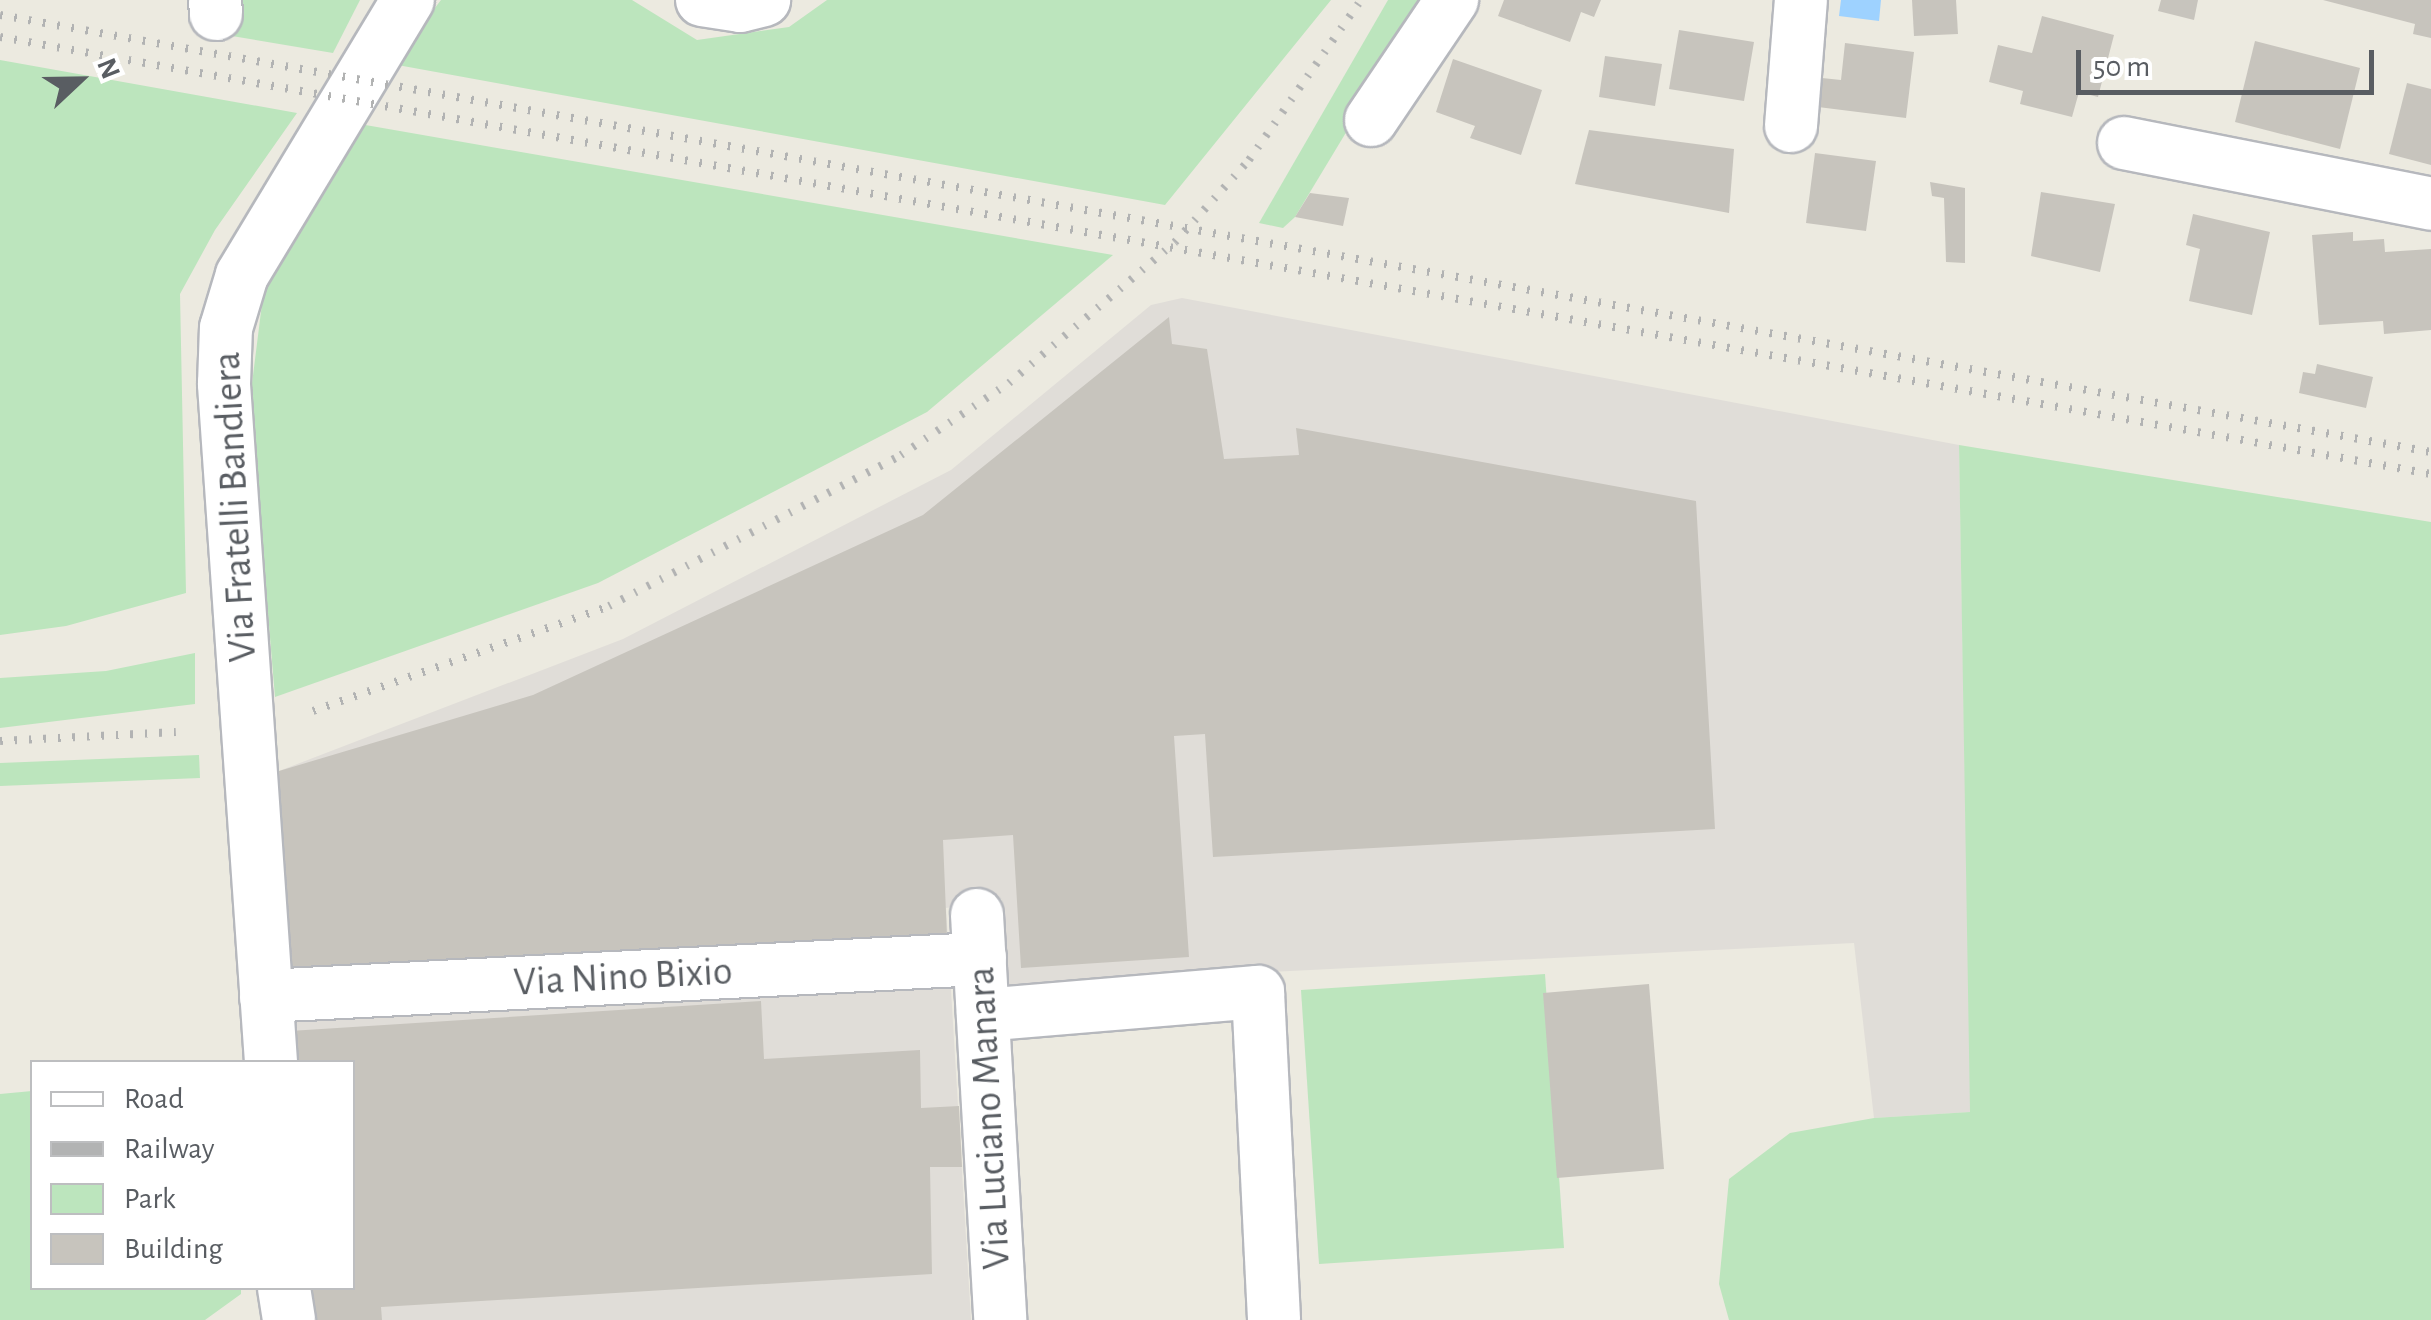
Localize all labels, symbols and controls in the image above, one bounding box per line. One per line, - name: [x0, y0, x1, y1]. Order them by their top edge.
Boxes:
- north arrow: [30, 30, 130, 130]
- scale bar: [2081, 30, 2378, 92]
- text: 50 m: [2093, 52, 2150, 82]
- text: N: [91, 54, 124, 83]
- street label: Via Fratelli Bandiera: [203, 350, 267, 664]
- street label: Via Nino Bixio: [512, 947, 734, 1007]
- street label: Via Luciano Manara: [957, 965, 1021, 1271]
- legend: [30, 1060, 355, 1290]
- text: Road: [124, 1084, 184, 1114]
- text: Railway: [124, 1134, 215, 1164]
- text: Park: [124, 1184, 176, 1214]
- text: Building: [124, 1234, 223, 1264]

